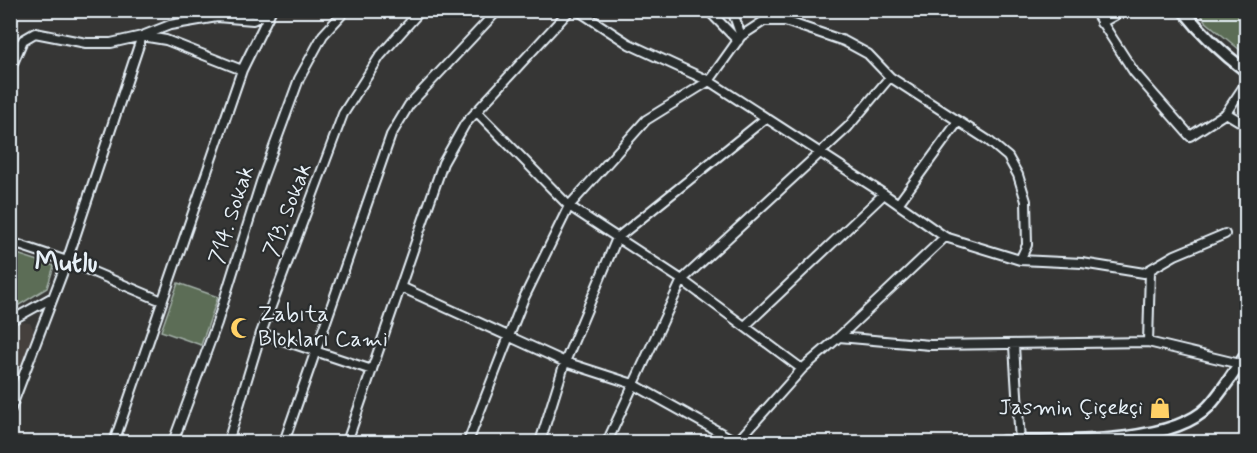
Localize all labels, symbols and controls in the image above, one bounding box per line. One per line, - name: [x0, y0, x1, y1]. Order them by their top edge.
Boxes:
- street label: 713. Sokak: [257, 159, 319, 261]
- street label: 714. Sokak: [203, 162, 261, 268]
- district label: Mutlu: [35, 245, 98, 282]
- place label: Zabıta Blokları Cami: [258, 301, 388, 354]
- mosque icon: Zabıta Blokları Cami: [229, 316, 253, 340]
- place label: Jasmin Çiçekçi: [998, 394, 1143, 422]
- shop icon: Jasmin Çiçekçi: [1148, 396, 1172, 420]

